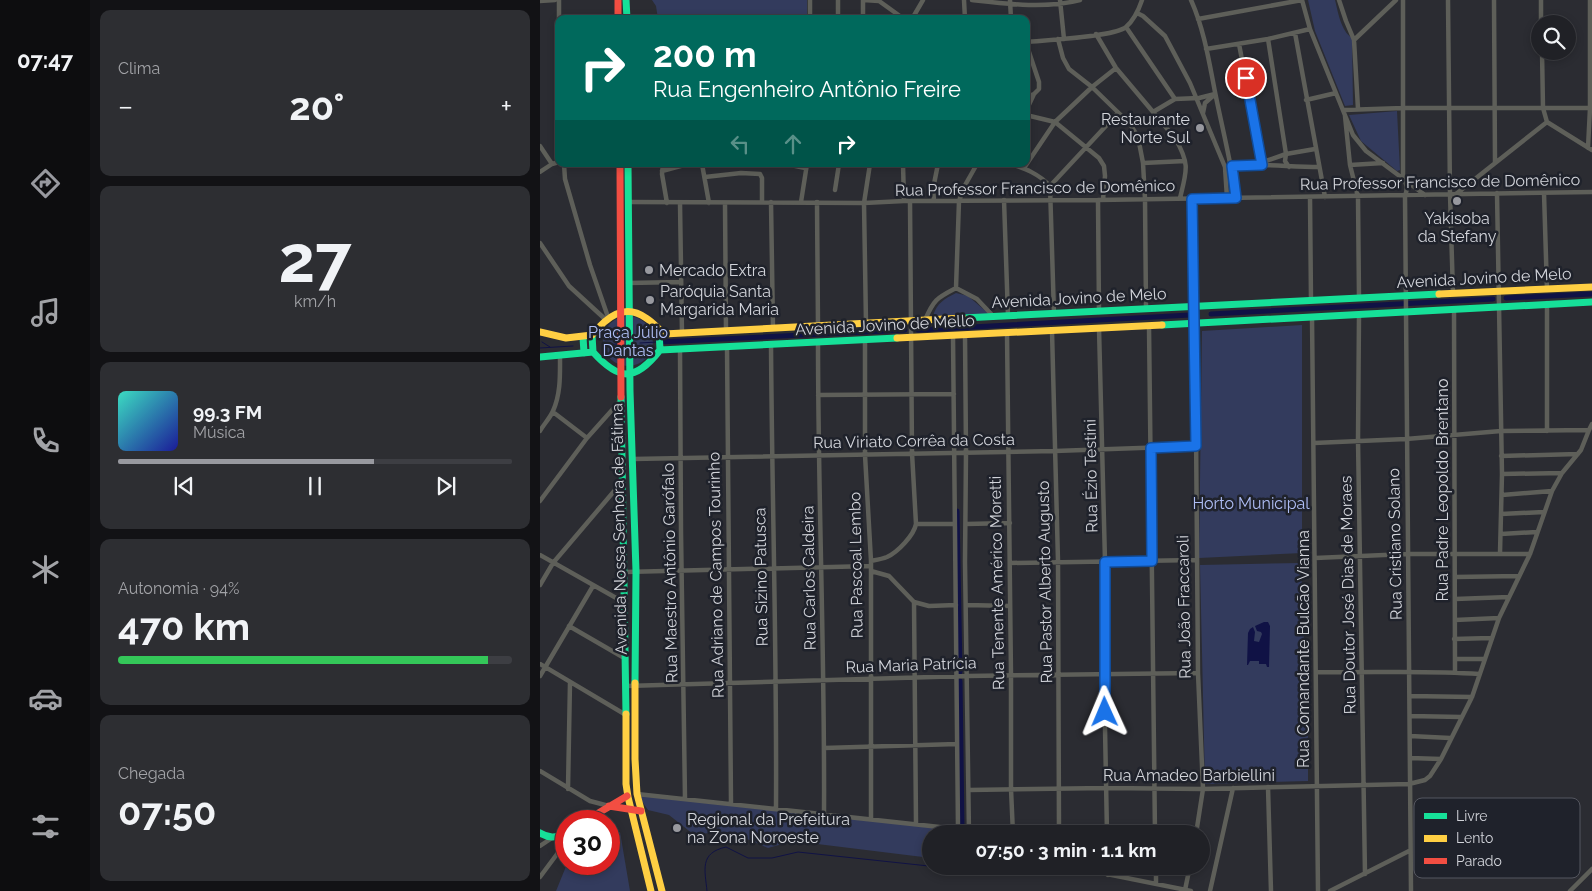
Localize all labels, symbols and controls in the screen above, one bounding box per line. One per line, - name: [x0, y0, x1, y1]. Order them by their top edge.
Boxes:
- map controls: [1531, 15, 1576, 60]
- button: search: [1531, 15, 1576, 60]
- text: 200 m: [653, 34, 757, 75]
- icon: right: [570, 35, 635, 100]
- text: 07:47: [17, 47, 73, 73]
- pin: [1225, 57, 1267, 99]
- text: Clima: [118, 59, 160, 78]
- icon: arrive: [1232, 64, 1260, 92]
- text: Rua Engenheiro Antônio Freire: [653, 76, 961, 102]
- text: 20°: [289, 84, 344, 129]
- text: −: [118, 90, 133, 123]
- text: +: [500, 90, 512, 123]
- place label: Restaurante Norte Sul: [1101, 110, 1191, 147]
- marker: Restaurante Norte Sul: [1194, 122, 1206, 134]
- icon: left: [726, 130, 754, 158]
- icon: ahead: [779, 130, 807, 158]
- icon: right: [832, 130, 860, 158]
- icon: directions: [28, 166, 63, 201]
- street label: Rua Professor Francisco de Domênico: [1300, 170, 1580, 194]
- street label: Rua Professor Francisco de Domênico: [895, 176, 1175, 200]
- marker: Yakisoba da Stefany: [1451, 195, 1463, 207]
- place label: Yakisoba da Stefany: [1418, 209, 1497, 246]
- text: 27: [278, 221, 352, 297]
- place label: Mercado Extra: [659, 261, 766, 280]
- marker: Mercado Extra: [643, 264, 655, 276]
- street label: Avenida Jovino de Melo: [1396, 264, 1572, 292]
- place label: Paróquia Santa Margarida Maria: [660, 282, 779, 319]
- street label: Avenida Jovino de Melo: [991, 284, 1167, 312]
- text: km/h: [294, 292, 336, 311]
- marker: Paróquia Santa Margarida Maria: [644, 294, 656, 306]
- icon: music: [28, 295, 63, 330]
- street label: Avenida Jovino de Mello: [795, 311, 975, 339]
- park label: Praça Júlio Dantas: [588, 323, 668, 360]
- street label: Rua Padre Leopoldo Brentano: [1433, 379, 1452, 601]
- text: 99.3 FM: [193, 401, 262, 423]
- street label: Avenida Nossa Senhora de Fátima: [607, 403, 631, 655]
- street label: Rua Ézio Testini: [1080, 419, 1101, 533]
- icon: phone: [28, 423, 63, 458]
- text: Música: [193, 423, 245, 442]
- street label: Rua Viriato Corrêa da Costa: [813, 430, 1015, 452]
- street label: Rua Adriano de Campos Tourinho: [704, 452, 728, 698]
- street label: Rua Maestro Antônio Garófalo: [659, 463, 681, 683]
- street label: Rua Cristiano Solano: [1384, 468, 1406, 620]
- icon: previous: [170, 472, 198, 500]
- icon: pause: [301, 472, 329, 500]
- icon: next: [432, 472, 460, 500]
- street label: Rua Doutor José Dias de Moraes: [1336, 475, 1360, 715]
- street label: Rua Tenente Américo Moretti: [986, 476, 1008, 690]
- street label: Rua Pastor Alberto Augusto: [1034, 480, 1056, 684]
- street label: Rua Pascoal Lembo: [845, 492, 867, 638]
- park label: Horto Municipal: [1192, 494, 1310, 513]
- street label: Rua Carlos Caldeira: [798, 505, 820, 651]
- street label: Rua Sizino Patusca: [750, 507, 772, 647]
- street label: Rua Comandante Bulcão Vianna: [1294, 530, 1313, 768]
- street label: Rua João Fraccaroli: [1173, 535, 1195, 679]
- icon: climate: [28, 552, 63, 587]
- text: Autonomia · 94%: [118, 579, 239, 598]
- text: 470 km: [118, 604, 250, 649]
- street label: Rua Maria Patrícia: [845, 653, 977, 677]
- icon: car: [28, 681, 63, 716]
- position arrow: [1078, 685, 1130, 737]
- text: Chegada: [118, 764, 185, 783]
- street label: Rua Amadeo Barbiellini: [1103, 766, 1275, 785]
- text: 07:50: [118, 789, 216, 834]
- legend: [1414, 798, 1580, 878]
- text: Livre: [1456, 808, 1488, 824]
- icon: filters: [28, 809, 63, 844]
- speed limit sign: 30: [555, 810, 620, 875]
- place label: Regional da Prefeitura na Zona Noroeste: [687, 810, 850, 847]
- marker: Regional da Prefeitura na Zona Noroeste: [671, 822, 683, 834]
- text: Lento: [1456, 830, 1493, 846]
- text: 07:50 · 3 min · 1.1 km: [975, 839, 1157, 861]
- text: Parado: [1456, 853, 1502, 869]

